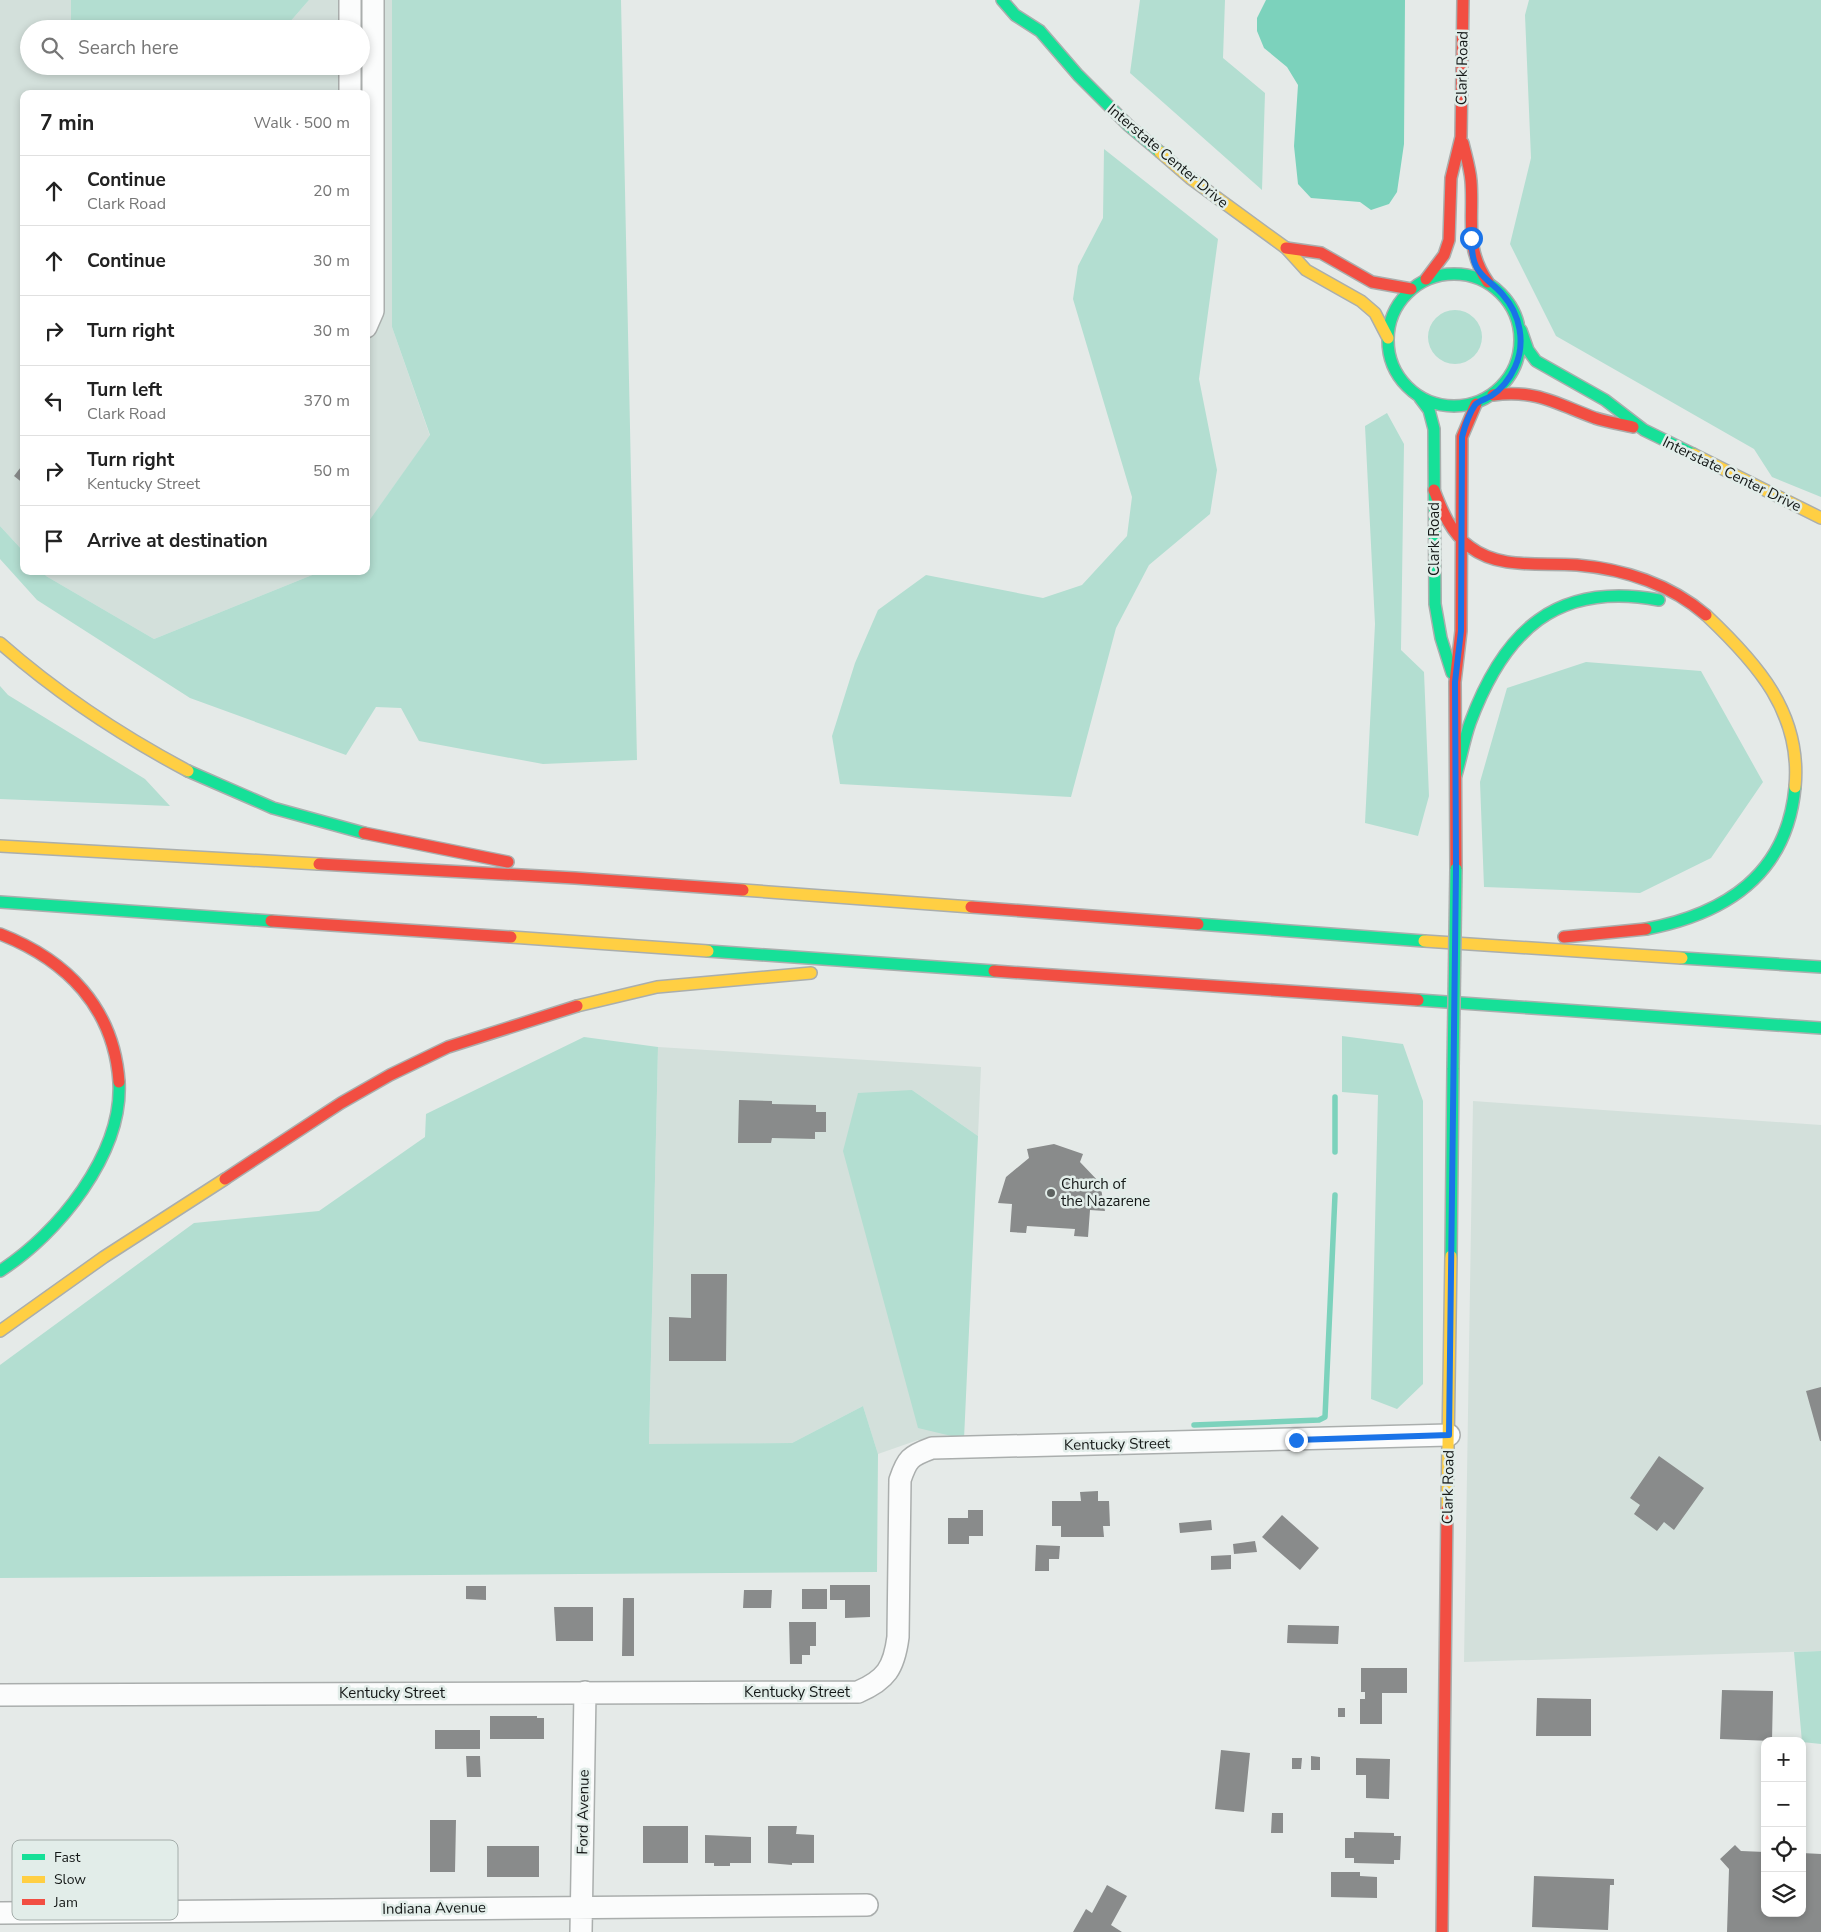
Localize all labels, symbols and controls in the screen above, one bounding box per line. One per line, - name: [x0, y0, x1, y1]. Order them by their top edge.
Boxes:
- search box: [20, 20, 370, 75]
- street label: Clark Road: [1451, 31, 1473, 105]
- icon: search: [38, 34, 66, 62]
- text: Search here: [78, 35, 179, 61]
- street label: Interstate Center Drive: [1103, 99, 1233, 213]
- text: 7 min: [40, 109, 94, 137]
- text: Walk · 500 m: [254, 112, 350, 134]
- text: Continue: [87, 167, 166, 193]
- icon: ahead: [40, 177, 68, 205]
- text: 20 m: [313, 180, 350, 202]
- text: Clark Road: [87, 193, 166, 215]
- route start: [1460, 227, 1483, 250]
- icon: ahead: [40, 247, 68, 275]
- text: Continue: [87, 248, 166, 274]
- text: 30 m: [313, 250, 350, 272]
- icon: right: [40, 317, 68, 345]
- text: Turn right: [87, 318, 174, 344]
- text: 30 m: [313, 320, 350, 342]
- text: Turn left: [87, 377, 162, 403]
- icon: left: [40, 387, 68, 415]
- text: 370 m: [303, 390, 350, 412]
- text: Clark Road: [87, 403, 166, 425]
- street label: Interstate Center Drive: [1659, 432, 1805, 516]
- text: Turn right: [87, 447, 174, 473]
- icon: right: [40, 457, 68, 485]
- text: 50 m: [313, 460, 350, 482]
- text: Kentucky Street: [87, 473, 200, 495]
- street label: Clark Road: [1424, 502, 1444, 576]
- icon: arrive: [40, 527, 68, 555]
- text: Arrive at destination: [87, 528, 268, 554]
- place label: Church of the Nazarene: [1061, 1174, 1150, 1211]
- marker: Church of the Nazarene: [1045, 1187, 1057, 1199]
- route end: [1285, 1429, 1308, 1452]
- street label: Kentucky Street: [1064, 1433, 1171, 1455]
- street label: Clark Road: [1437, 1450, 1459, 1524]
- street label: Kentucky Street: [744, 1682, 851, 1702]
- street label: Kentucky Street: [339, 1683, 446, 1703]
- map controls: [1761, 1737, 1806, 1917]
- button: +: [1761, 1737, 1806, 1782]
- street label: Ford Avenue: [572, 1769, 594, 1855]
- button: −: [1761, 1782, 1806, 1827]
- button: locate: [1761, 1827, 1806, 1872]
- legend: [12, 1840, 178, 1920]
- text: Fast: [54, 1848, 80, 1867]
- text: Slow: [54, 1870, 86, 1889]
- button: layers: [1761, 1872, 1806, 1917]
- text: Jam: [53, 1893, 78, 1912]
- street label: Indiana Avenue: [382, 1897, 486, 1919]

